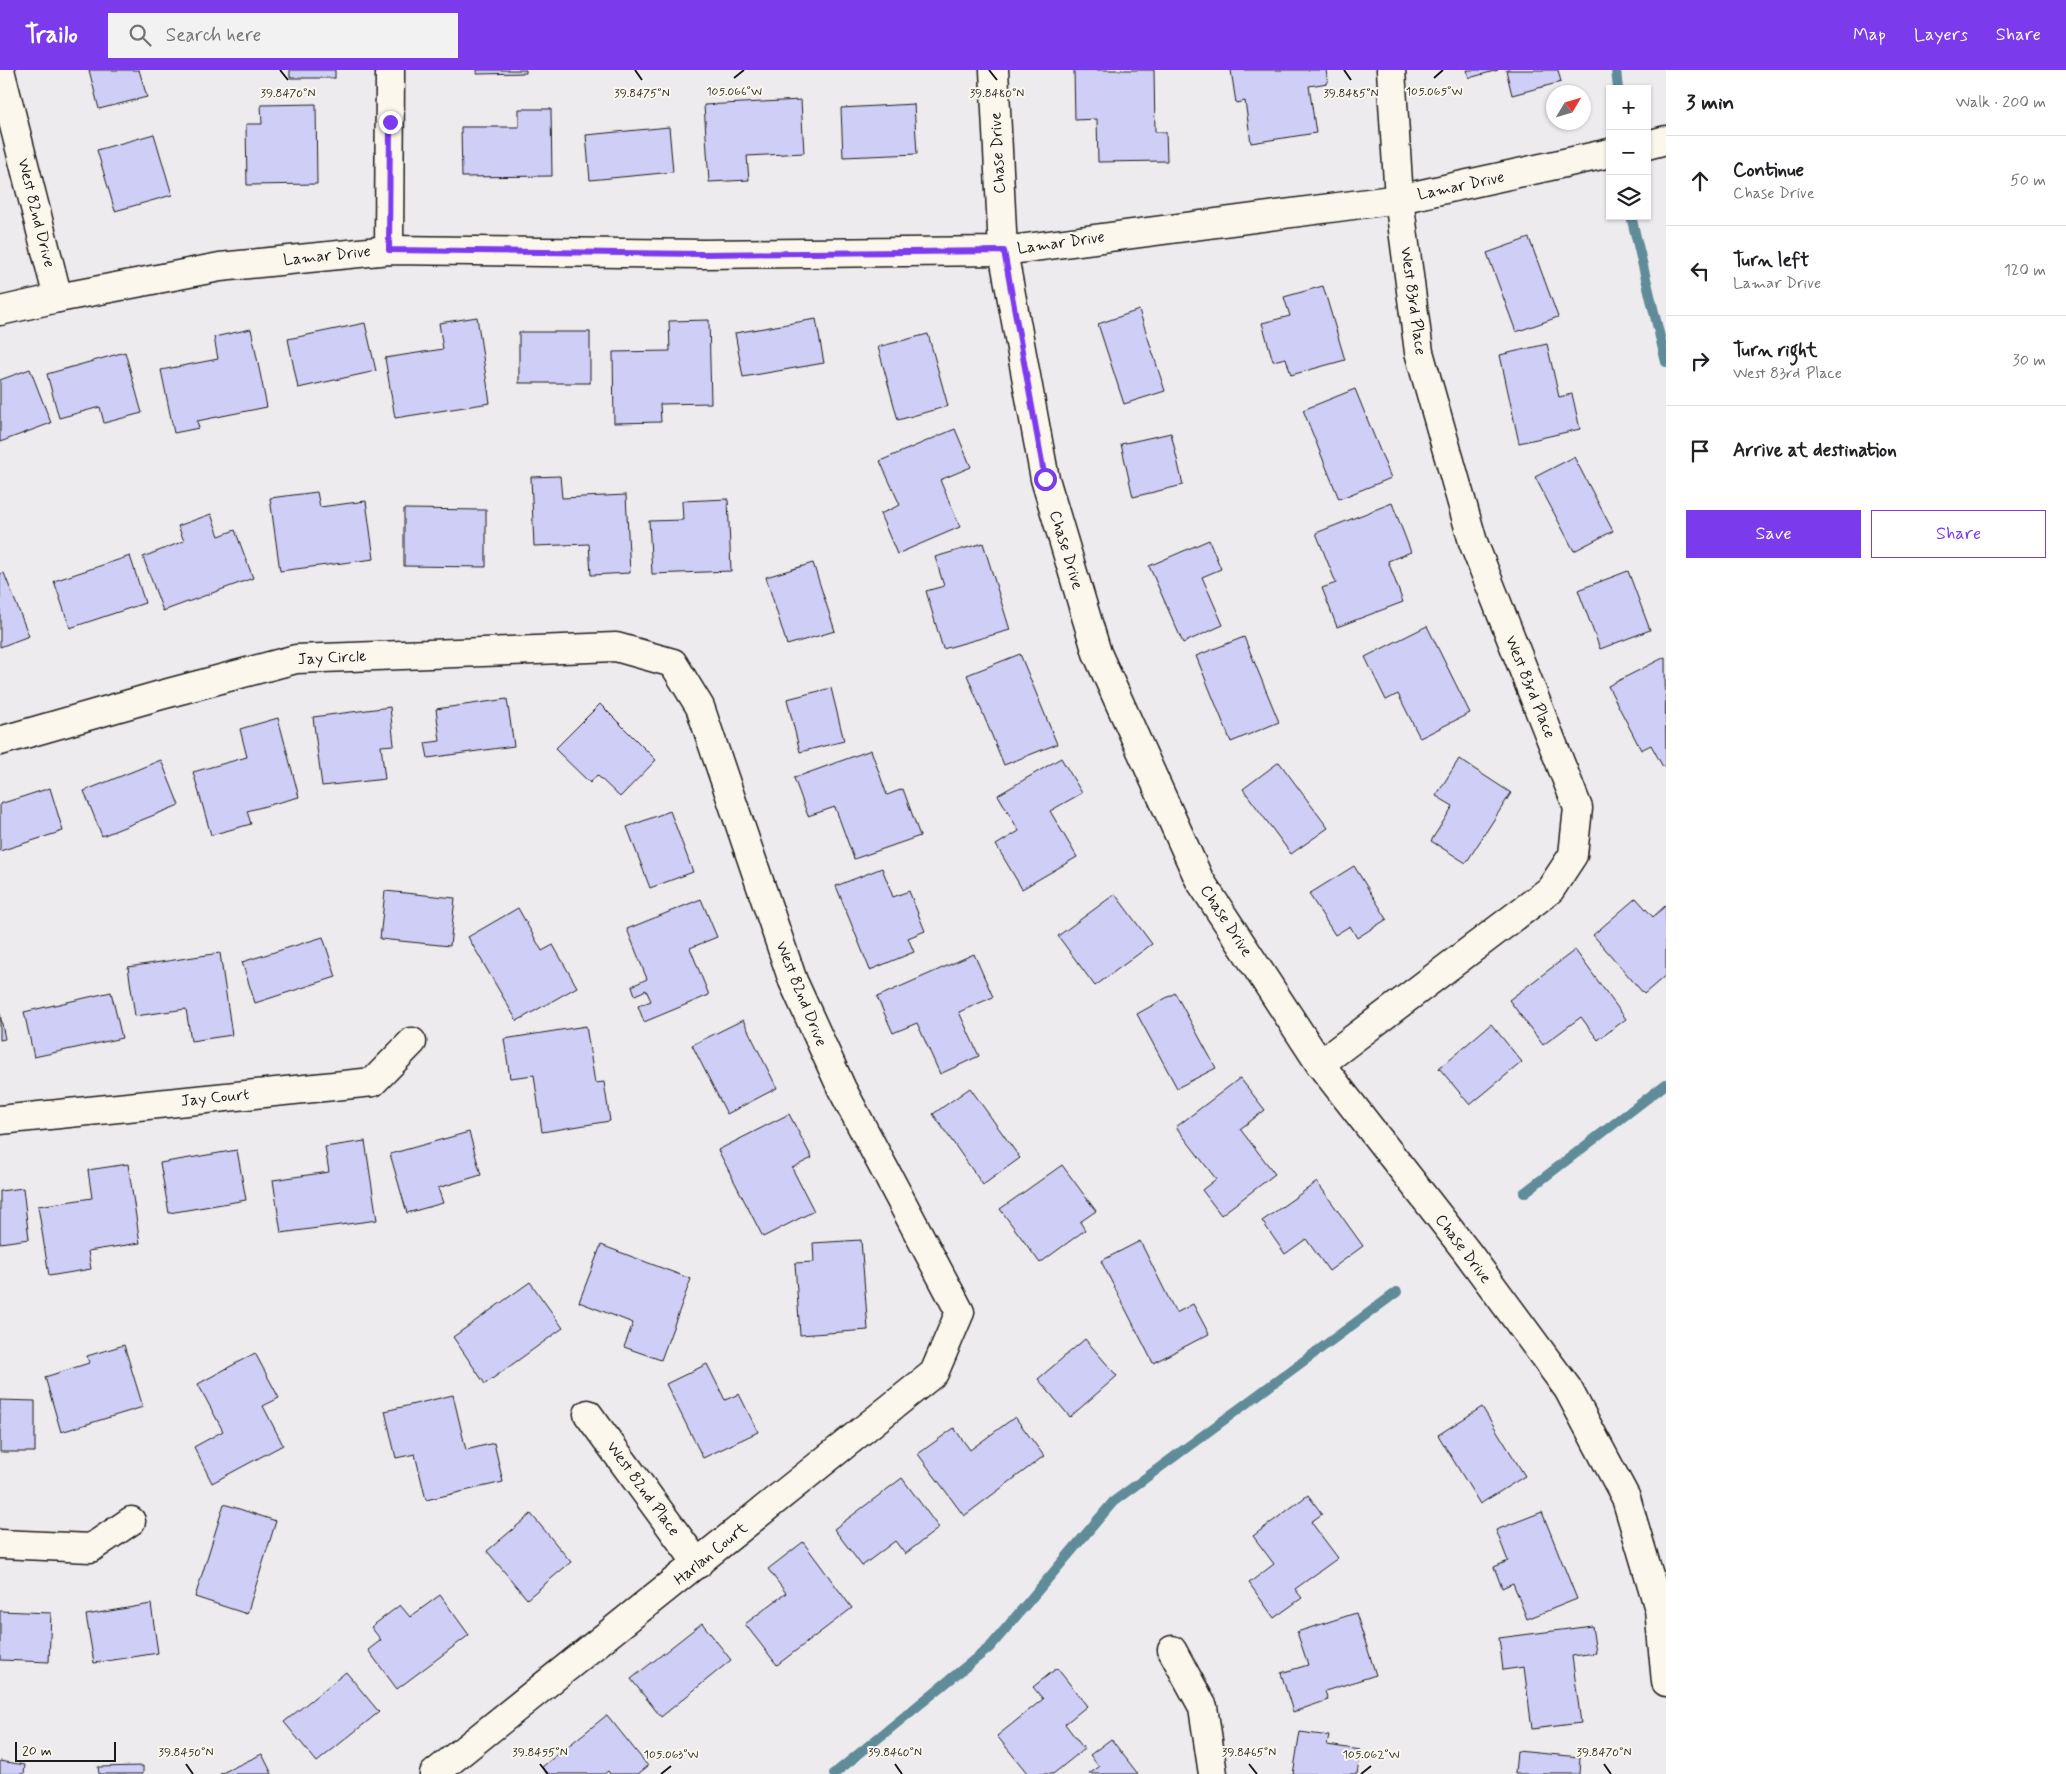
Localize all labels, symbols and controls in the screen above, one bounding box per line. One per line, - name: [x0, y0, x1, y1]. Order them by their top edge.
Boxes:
- search box: [108, 13, 458, 58]
- text: Trailo: [25, 20, 78, 51]
- icon: search: [126, 21, 154, 49]
- text: Search here: [166, 23, 261, 48]
- text: Map: [1853, 23, 1886, 47]
- text: Layers: [1914, 23, 1968, 47]
- text: Share: [1996, 23, 2041, 47]
- text: 105.066°W: [706, 84, 762, 100]
- text: 105.065°W: [1406, 84, 1462, 100]
- north arrow: [1546, 85, 1591, 130]
- map controls: [1606, 85, 1651, 220]
- button: +: [1606, 85, 1651, 130]
- text: 39.8470°N: [261, 86, 315, 102]
- text: 39.8475°N: [614, 86, 670, 102]
- text: 39.8480°N: [970, 86, 1024, 102]
- text: 39.8485°N: [1323, 86, 1379, 102]
- text: 3 min: [1686, 89, 1734, 117]
- text: Walk · 200 m: [1955, 92, 2046, 113]
- route end: [379, 111, 402, 134]
- street label: Chase Drive: [985, 112, 1011, 194]
- button: −: [1606, 130, 1651, 175]
- street label: West 82nd Drive: [12, 156, 60, 270]
- text: Continue: [1733, 158, 1804, 183]
- street label: Lamar Drive: [1416, 167, 1506, 205]
- icon: ahead: [1686, 167, 1714, 195]
- text: 50 m: [2010, 170, 2046, 191]
- button: layers: [1606, 175, 1651, 220]
- text: Chase Drive: [1733, 183, 1815, 204]
- street label: Lamar Drive: [1016, 226, 1106, 260]
- street label: Lamar Drive: [282, 241, 372, 271]
- street label: West 83rd Place: [1395, 246, 1431, 356]
- text: Turn left: [1733, 248, 1809, 273]
- icon: left: [1686, 257, 1714, 285]
- text: 120 m: [2004, 260, 2046, 281]
- text: Lamar Drive: [1733, 273, 1821, 294]
- text: Turn right: [1733, 338, 1817, 363]
- icon: right: [1686, 347, 1714, 375]
- text: 30 m: [2013, 350, 2046, 371]
- text: West 83rd Place: [1733, 363, 1842, 384]
- icon: arrive: [1686, 437, 1714, 465]
- text: Arrive at destination: [1733, 438, 1897, 463]
- route start: [1034, 468, 1057, 491]
- street label: Chase Drive: [1044, 508, 1088, 592]
- button: Save: [1686, 510, 1861, 558]
- button: Share: [1871, 510, 2046, 558]
- street label: West 83rd Place: [1500, 633, 1560, 741]
- street label: Jay Circle: [297, 646, 368, 670]
- street label: Chase Drive: [1195, 881, 1257, 961]
- street label: West 82nd Drive: [770, 938, 832, 1050]
- street label: Jay Court: [180, 1084, 250, 1112]
- street label: Chase Drive: [1430, 1210, 1496, 1288]
- street label: West 82nd Place: [602, 1437, 684, 1541]
- street label: Harlan Court: [670, 1517, 753, 1590]
- scale bar: [15, 1739, 116, 1762]
- text: 20 m: [22, 1742, 52, 1760]
- text: 39.8450°N: [159, 1745, 213, 1761]
- text: 39.8455°N: [512, 1745, 568, 1761]
- text: 39.8460°N: [868, 1745, 922, 1761]
- text: 39.8465°N: [1222, 1745, 1276, 1761]
- text: 39.8470°N: [1577, 1745, 1631, 1761]
- text: 105.063°W: [644, 1747, 699, 1763]
- text: 105.062°W: [1342, 1747, 1400, 1763]

